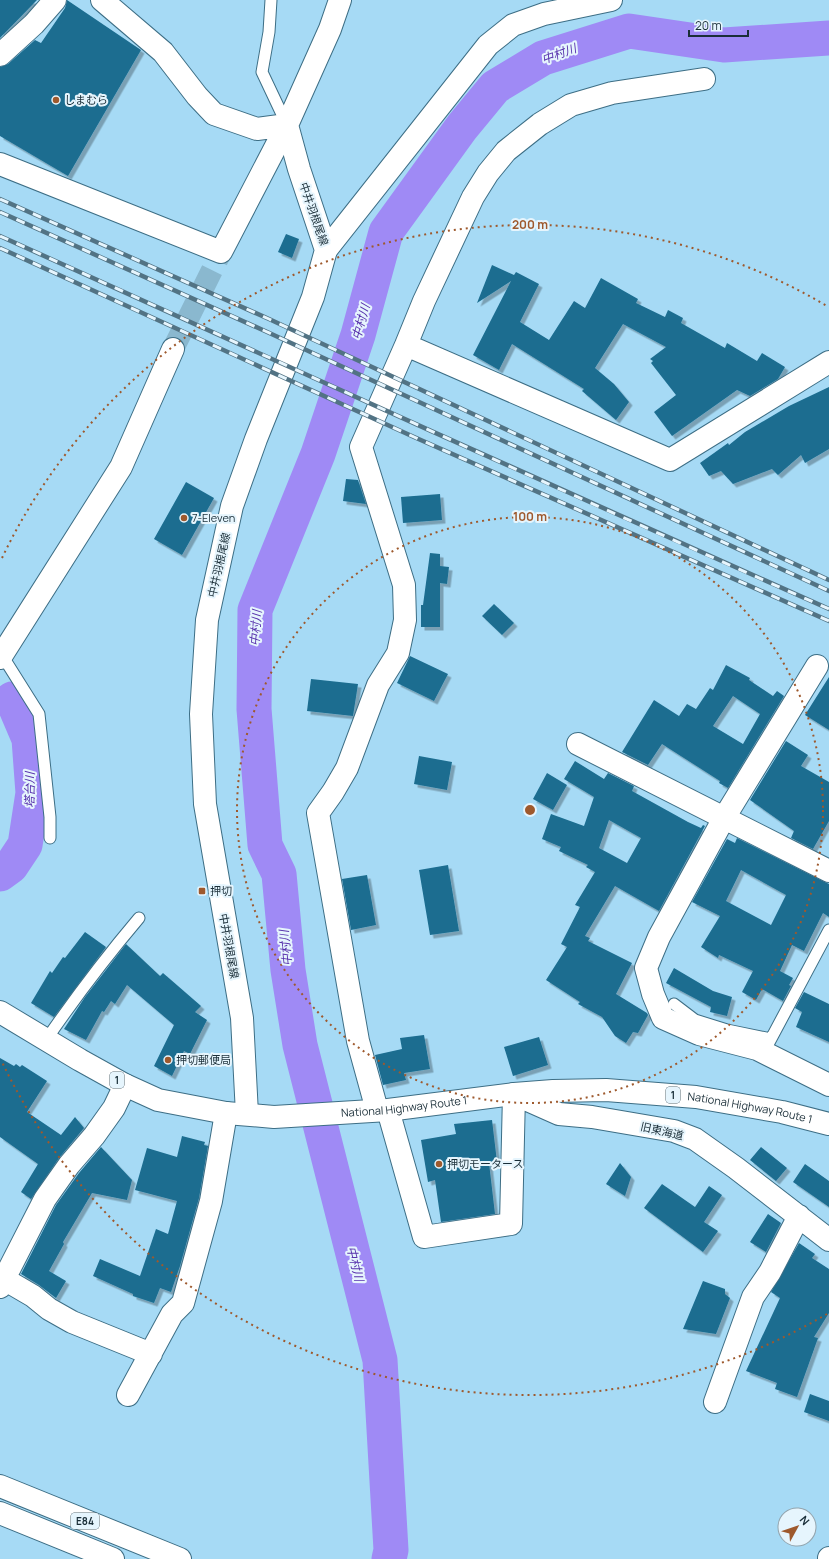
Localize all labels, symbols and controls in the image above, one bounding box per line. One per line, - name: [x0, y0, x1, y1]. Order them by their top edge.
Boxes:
- scale bar: [689, 12, 748, 38]
- text: 20 m: [695, 17, 722, 34]
- water label: 中村川: [539, 39, 581, 68]
- place label: しまむら: [64, 92, 108, 107]
- marker: しまむら: [51, 95, 61, 105]
- street label: 中井羽根尾線: [297, 180, 332, 247]
- text: 200 m: [512, 216, 548, 233]
- water label: 中村川: [347, 300, 374, 342]
- text: 100 m: [513, 508, 547, 525]
- place label: 7-Eleven: [192, 510, 235, 525]
- marker: 7-Eleven: [179, 513, 189, 523]
- street label: 中井羽根尾線: [204, 531, 233, 599]
- water label: 中村川: [246, 607, 265, 647]
- water label: 塔台川: [21, 770, 38, 808]
- centre of rings: [523, 803, 537, 817]
- place label: 押切: [210, 883, 232, 898]
- marker: 押切: [197, 886, 207, 896]
- street label: 中井羽根尾線: [216, 912, 243, 980]
- water label: 中村川: [275, 927, 296, 967]
- place label: 押切郵便局: [176, 1052, 231, 1067]
- marker: 押切郵便局: [163, 1055, 173, 1065]
- road number: 1: [110, 1072, 124, 1088]
- road number: 1: [666, 1087, 680, 1103]
- street label: National Highway Route 1: [687, 1088, 814, 1126]
- street label: National Highway Route 1: [341, 1092, 468, 1120]
- street label: 旧東海道: [639, 1118, 685, 1143]
- place label: 押切モータース: [447, 1156, 523, 1171]
- marker: 押切モータース: [434, 1159, 444, 1169]
- water label: 中村川: [343, 1244, 369, 1285]
- north arrow: [777, 1507, 817, 1547]
- text: N: [797, 1512, 813, 1528]
- road number: E84: [71, 1513, 99, 1529]

